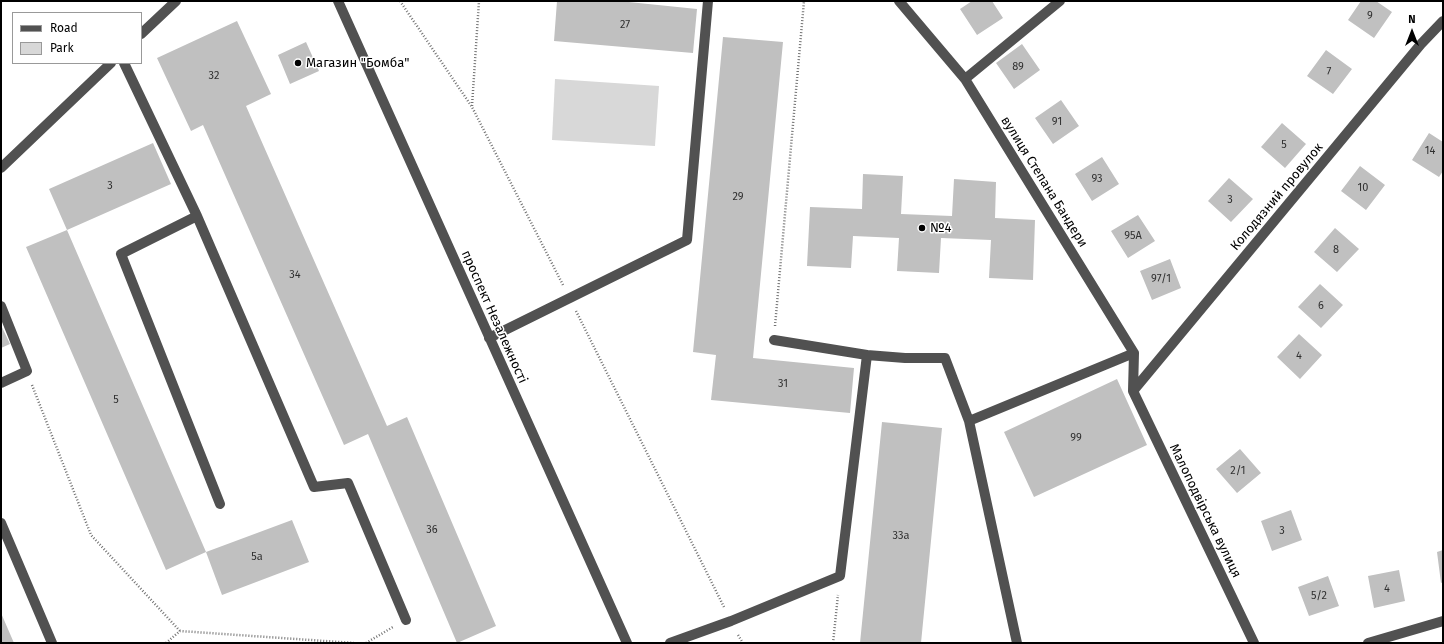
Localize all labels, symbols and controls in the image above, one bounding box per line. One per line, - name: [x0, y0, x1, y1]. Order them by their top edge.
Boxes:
- house number: 9: [1367, 9, 1373, 23]
- legend: [12, 12, 142, 64]
- north arrow: [1392, 12, 1432, 52]
- text: N: [1408, 13, 1416, 26]
- house number: 27: [620, 18, 630, 32]
- text: Road: [50, 21, 78, 35]
- text: Park: [50, 41, 74, 55]
- place label: Магазин "Бомба": [306, 55, 409, 71]
- marker: Магазин "Бомба": [293, 58, 303, 68]
- house number: 89: [1012, 60, 1024, 74]
- house number: 7: [1327, 65, 1331, 79]
- house number: 32: [209, 69, 219, 83]
- street label: вулиця Степана Бандери: [997, 114, 1091, 250]
- house number: 91: [1052, 115, 1062, 129]
- house number: 5: [1281, 138, 1287, 152]
- street label: Колодязний провулок: [1227, 140, 1327, 254]
- house number: 14: [1425, 144, 1435, 158]
- house number: 93: [1091, 172, 1103, 186]
- house number: 3: [107, 179, 113, 193]
- house number: 10: [1358, 181, 1368, 195]
- house number: 29: [732, 190, 744, 204]
- house number: 3: [1227, 193, 1233, 207]
- place label: №4: [930, 220, 952, 236]
- marker: №4: [917, 223, 927, 233]
- house number: 95А: [1124, 229, 1142, 243]
- house number: 8: [1333, 243, 1339, 257]
- street label: проспект Незалежності: [458, 248, 530, 386]
- house number: 34: [289, 268, 301, 282]
- house number: 97/1: [1151, 272, 1171, 286]
- house number: 6: [1318, 299, 1324, 313]
- house number: 4: [1296, 349, 1302, 363]
- house number: 31: [778, 377, 788, 391]
- house number: 5: [113, 393, 119, 407]
- house number: 99: [1070, 431, 1082, 445]
- street label: Малоподвірська вулиця: [1166, 442, 1244, 580]
- house number: 2/1: [1230, 464, 1246, 478]
- house number: 36: [426, 523, 438, 537]
- house number: 3: [1279, 524, 1285, 538]
- house number: 33а: [893, 529, 909, 543]
- house number: 5а: [251, 550, 263, 564]
- house number: 4: [1384, 582, 1390, 596]
- house number: 5/2: [1311, 589, 1327, 603]

